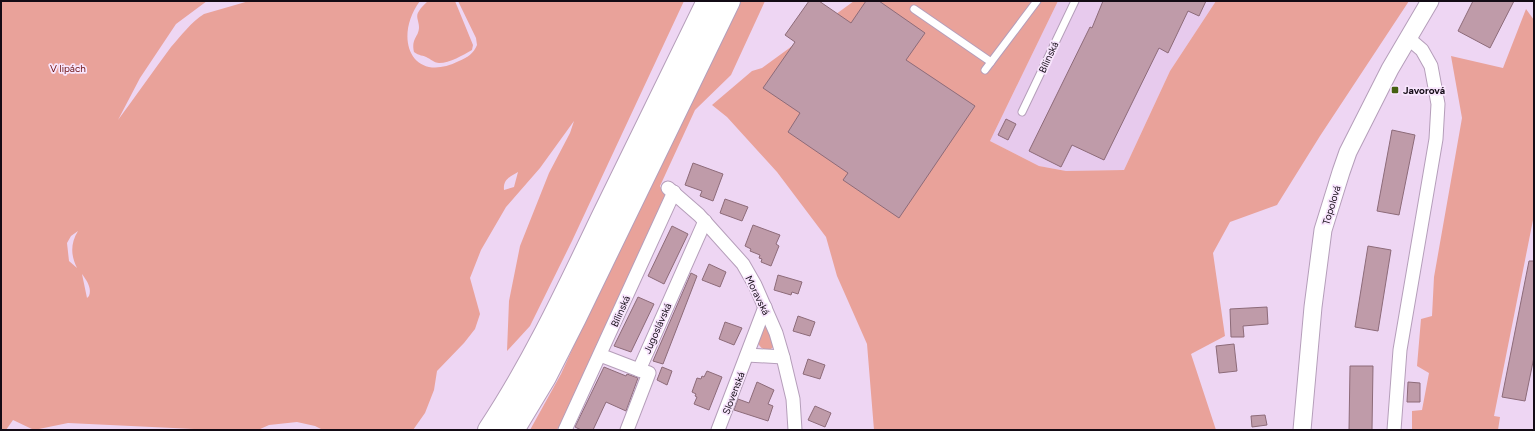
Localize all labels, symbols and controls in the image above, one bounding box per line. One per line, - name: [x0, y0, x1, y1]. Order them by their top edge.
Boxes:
- street label: Bílinská: [1036, 39, 1061, 75]
- park label: V lipách: [50, 62, 86, 75]
- place label: Javorová: [1403, 84, 1445, 97]
- marker: Javorová: [1390, 85, 1400, 95]
- street label: Topolová: [1319, 184, 1344, 226]
- street label: Moravská: [742, 273, 773, 317]
- street label: Bílinská: [608, 293, 633, 329]
- street label: Jugoslávská: [641, 301, 674, 355]
- street label: Slovenská: [719, 370, 748, 416]

